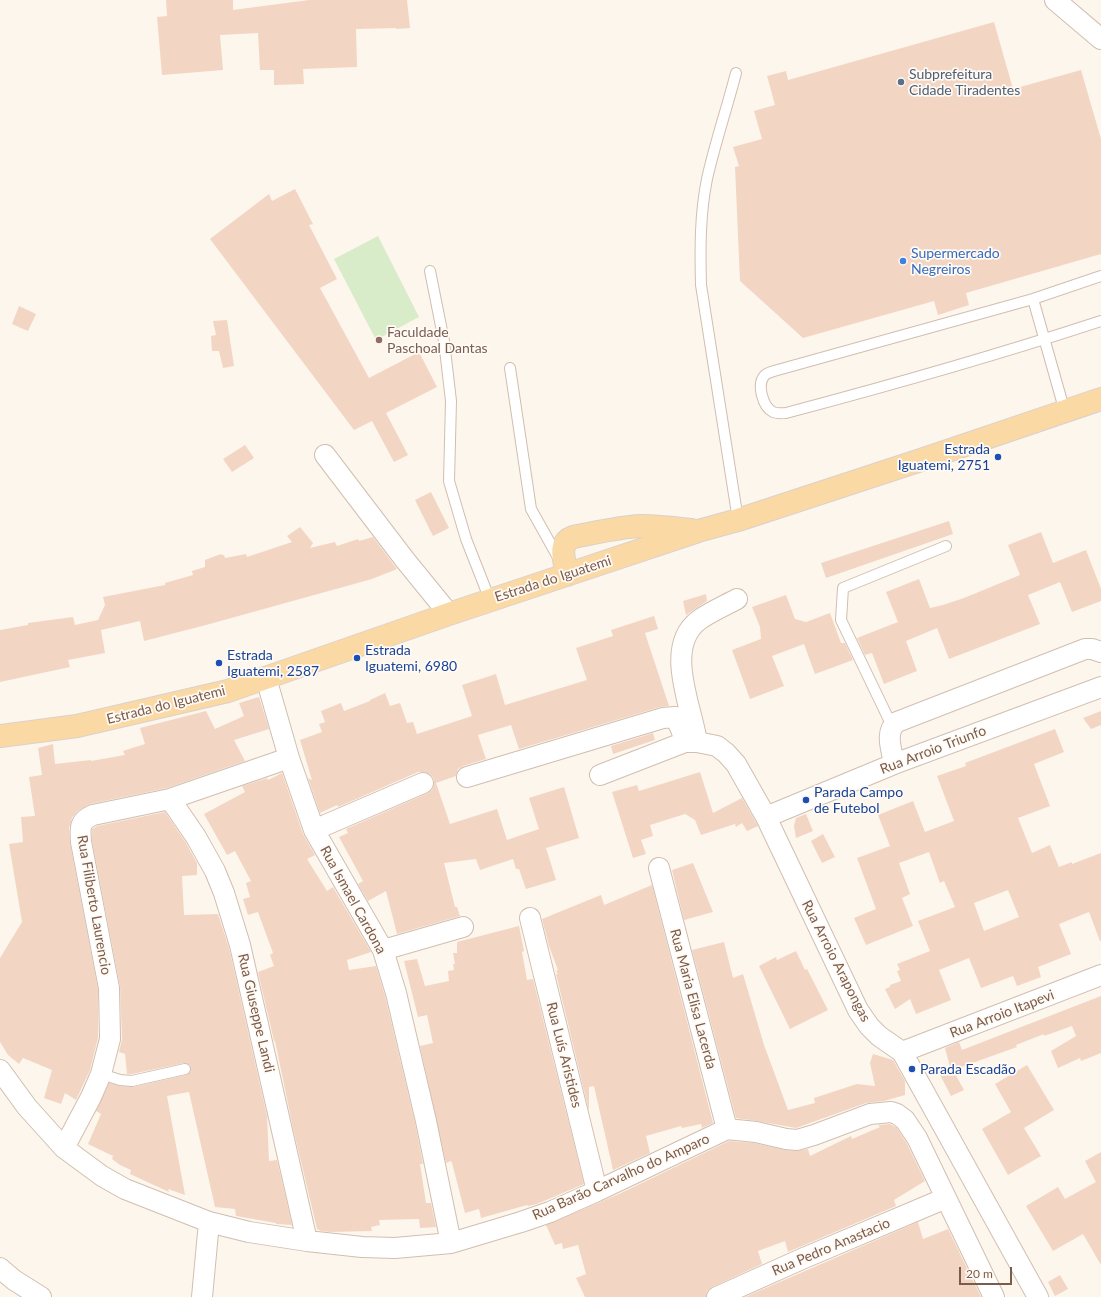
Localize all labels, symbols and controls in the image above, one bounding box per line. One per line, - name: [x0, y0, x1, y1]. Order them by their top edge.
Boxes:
- place label: Subprefeitura Cidade Tiradentes: [909, 66, 1020, 98]
- marker: Subprefeitura Cidade Tiradentes: [896, 77, 906, 87]
- place label: Supermercado Negreiros: [911, 245, 1000, 278]
- marker: Supermercado Negreiros: [898, 256, 908, 266]
- place label: Faculdade Paschoal Dantas: [387, 324, 488, 356]
- marker: Faculdade Paschoal Dantas: [374, 335, 384, 345]
- place label: Estrada Iguatemi, 2751: [898, 441, 990, 474]
- marker: Estrada Iguatemi, 2751: [993, 452, 1003, 462]
- street label: Estrada do Iguatemi: [493, 552, 613, 606]
- place label: Estrada Iguatemi, 6980: [365, 642, 457, 674]
- place label: Estrada Iguatemi, 2587: [227, 647, 319, 680]
- marker: Estrada Iguatemi, 6980: [352, 653, 362, 663]
- marker: Estrada Iguatemi, 2587: [214, 658, 224, 668]
- street label: Estrada do Iguatemi: [105, 682, 227, 728]
- street label: Rua Arroio Triunfo: [878, 722, 988, 778]
- place label: Parada Campo de Futebol: [814, 784, 903, 816]
- marker: Parada Campo de Futebol: [801, 795, 811, 805]
- street label: Rua Filiberto Laurencio: [73, 834, 115, 976]
- street label: Rua Ismael Cardona: [316, 843, 390, 957]
- street label: Rua Arroio Arapongas: [798, 897, 874, 1025]
- street label: Rua Maria Elisa Lacerda: [666, 927, 720, 1071]
- street label: Rua Giuseppe Landi: [234, 952, 278, 1074]
- street label: Rua Arroio Itapevi: [947, 986, 1057, 1042]
- street label: Rua Luís Aristides: [543, 1000, 585, 1110]
- place label: Parada Escadão: [920, 1061, 1016, 1077]
- marker: Parada Escadão: [907, 1064, 917, 1074]
- street label: Rua Barão Carvalho do Amparo: [530, 1130, 712, 1224]
- street label: Rua Pedro Anastacio: [769, 1215, 893, 1279]
- scale bar: [961, 1259, 1014, 1285]
- text: 20 m: [966, 1266, 993, 1281]

